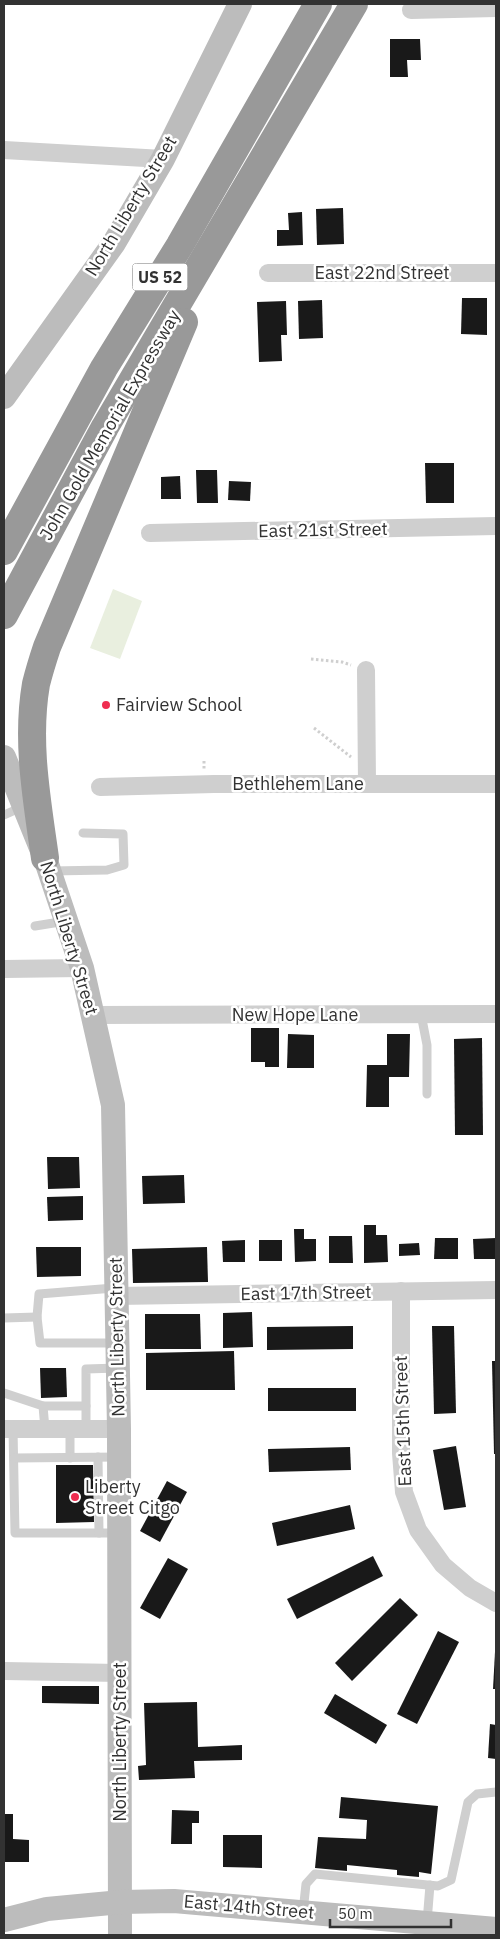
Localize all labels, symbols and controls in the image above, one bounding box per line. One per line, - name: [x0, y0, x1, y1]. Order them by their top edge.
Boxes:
- street label: North Liberty Street: [80, 131, 182, 280]
- street label: East 22nd Street: [314, 261, 450, 284]
- road number: US 52: [132, 264, 188, 290]
- street label: John Gold Memorial Expressway: [34, 305, 185, 544]
- street label: East 21st Street: [258, 517, 388, 542]
- place label: Fairview School: [116, 693, 242, 716]
- marker: Fairview School: [100, 699, 112, 711]
- street label: Bethlehem Lane: [232, 772, 364, 795]
- street label: North Liberty Street: [35, 858, 104, 1018]
- street label: New Hope Lane: [232, 1003, 358, 1026]
- street label: North Liberty Street: [104, 1257, 129, 1417]
- street label: East 17th Street: [240, 1280, 372, 1305]
- street label: East 15th Street: [389, 1355, 416, 1487]
- place label: Liberty Street Citgo: [85, 1475, 180, 1519]
- marker: Liberty Street Citgo: [69, 1491, 81, 1503]
- street label: North Liberty Street: [108, 1662, 131, 1822]
- street label: East 14th Street: [183, 1889, 315, 1924]
- scale bar: [330, 1896, 451, 1928]
- text: 50 m: [338, 1904, 373, 1923]

